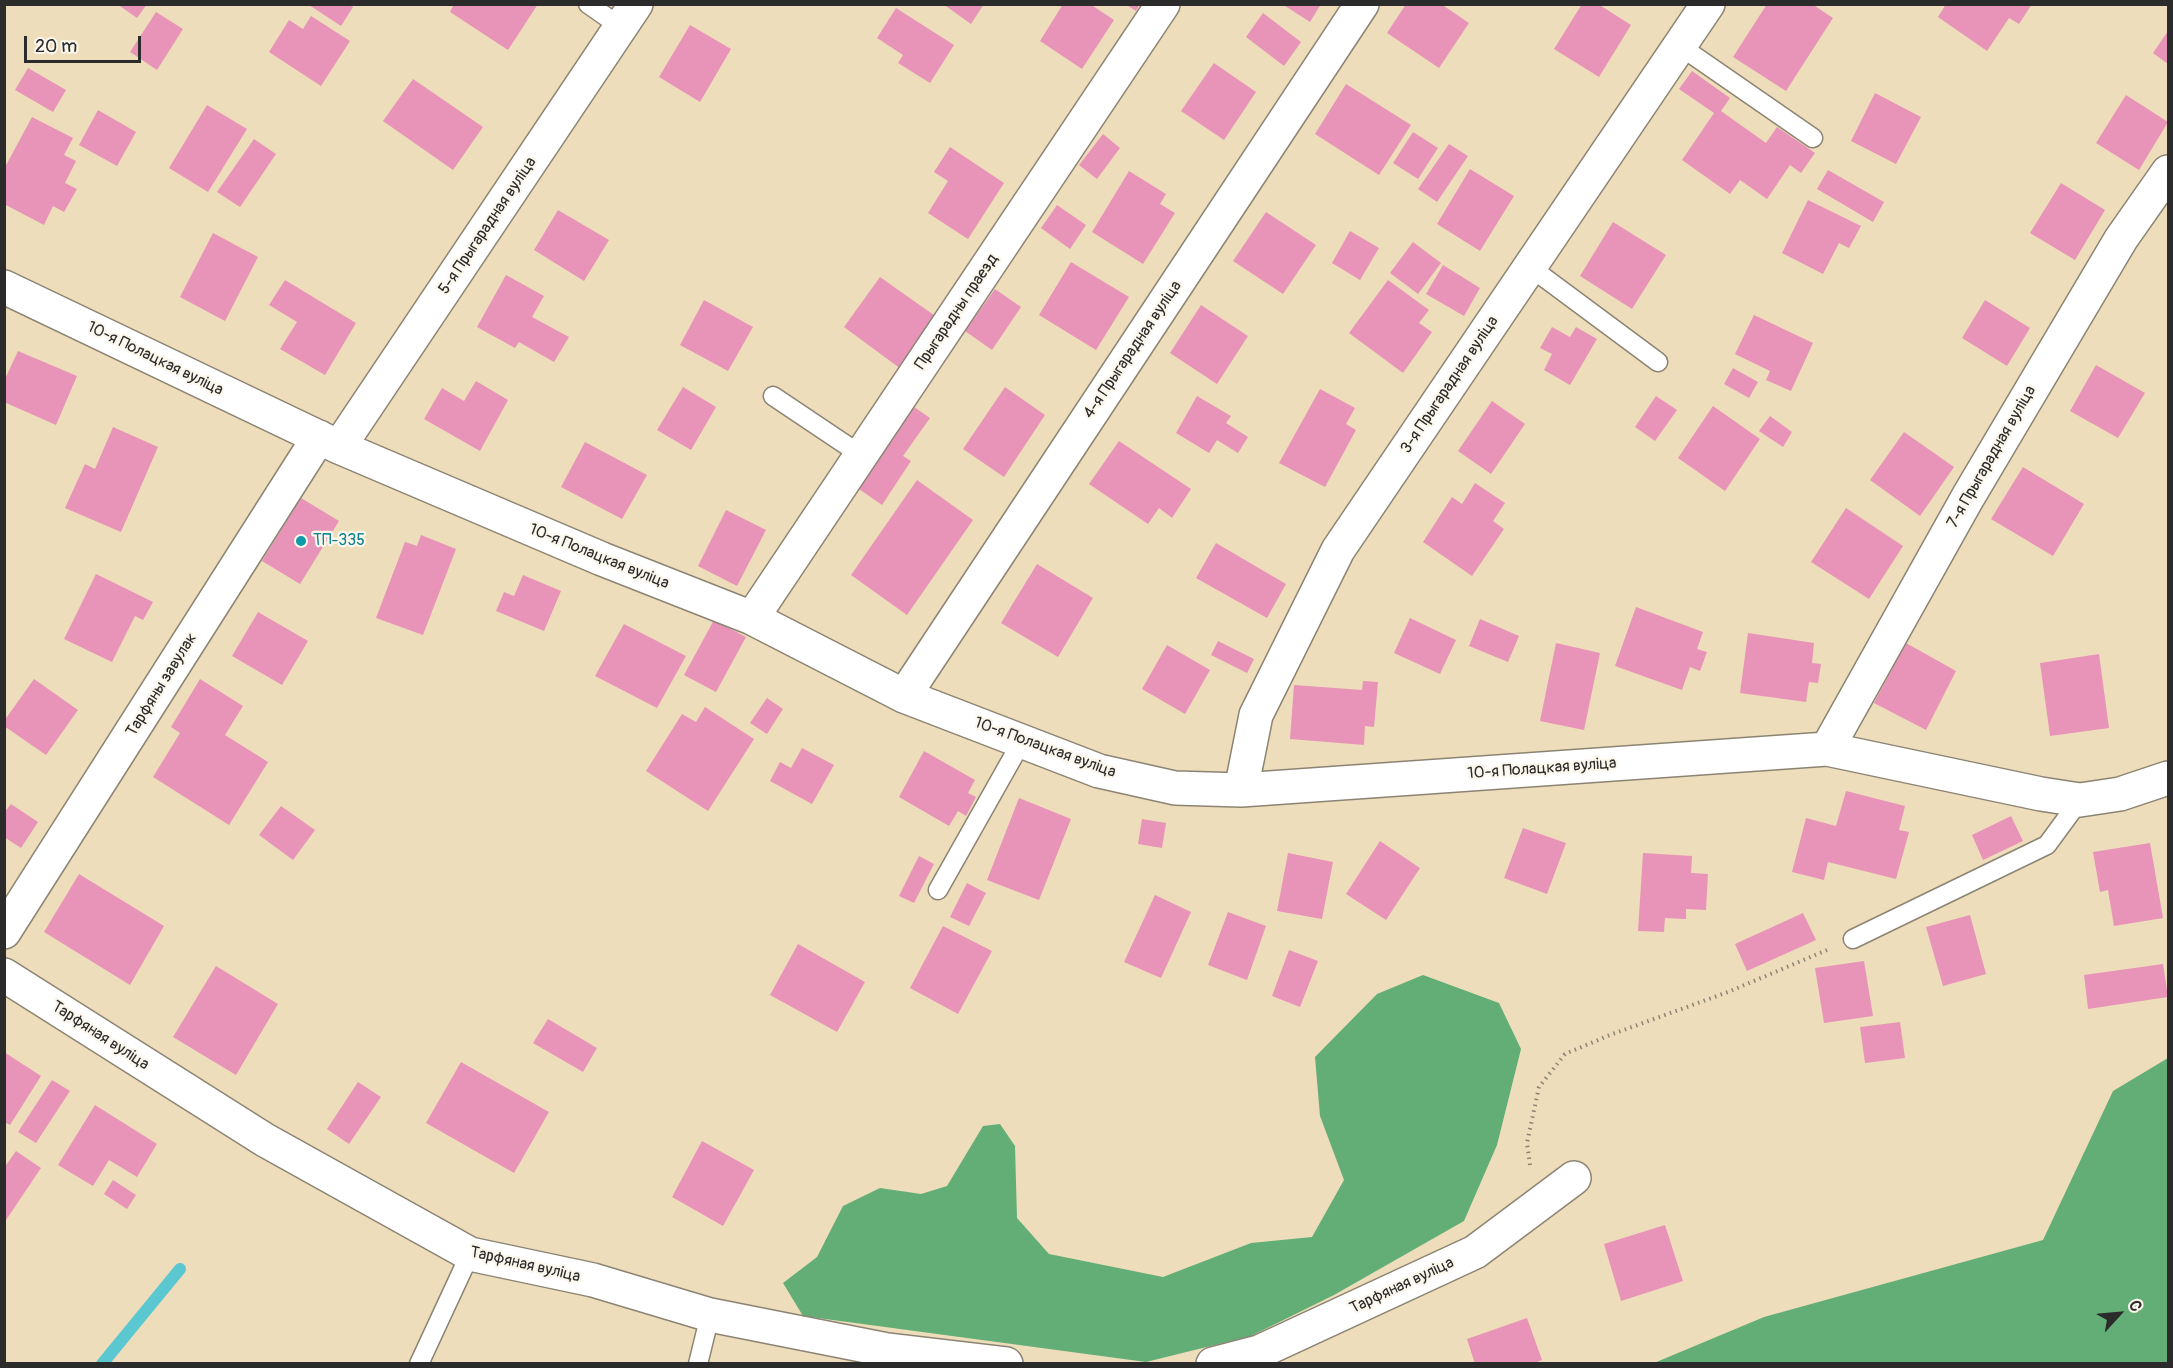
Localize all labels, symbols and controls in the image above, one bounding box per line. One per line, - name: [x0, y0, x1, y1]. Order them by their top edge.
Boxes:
- scale bar: [27, 24, 144, 62]
- text: 20 m: [35, 35, 77, 58]
- street label: 5-я Прыгарадная вуліца: [435, 154, 541, 298]
- street label: Прыгарадны праезд: [911, 251, 1003, 373]
- street label: 4-я Прыгарадная вуліца: [1080, 278, 1186, 422]
- street label: 3-я Прыгарадная вуліца: [1397, 313, 1503, 457]
- street label: 10-я Полацкая вуліца: [84, 318, 226, 400]
- street label: 7-я Прыгарадная вуліца: [1943, 382, 2041, 532]
- street label: 10-я Полацкая вуліца: [526, 520, 672, 594]
- place label: ТП-335: [313, 531, 365, 551]
- marker: ТП-335: [294, 534, 308, 548]
- street label: Тарфяны завулак: [122, 630, 202, 740]
- street label: 10-я Полацкая вуліца: [972, 713, 1118, 783]
- street label: 10-я Полацкая вуліца: [1467, 754, 1617, 784]
- street label: Тарфяная вуліца: [48, 997, 152, 1075]
- street label: Тарфяная вуліца: [468, 1243, 582, 1287]
- street label: Тарфяная вуліца: [1347, 1254, 1457, 1318]
- north arrow: [2089, 1284, 2149, 1344]
- text: С: [2124, 1297, 2146, 1315]

